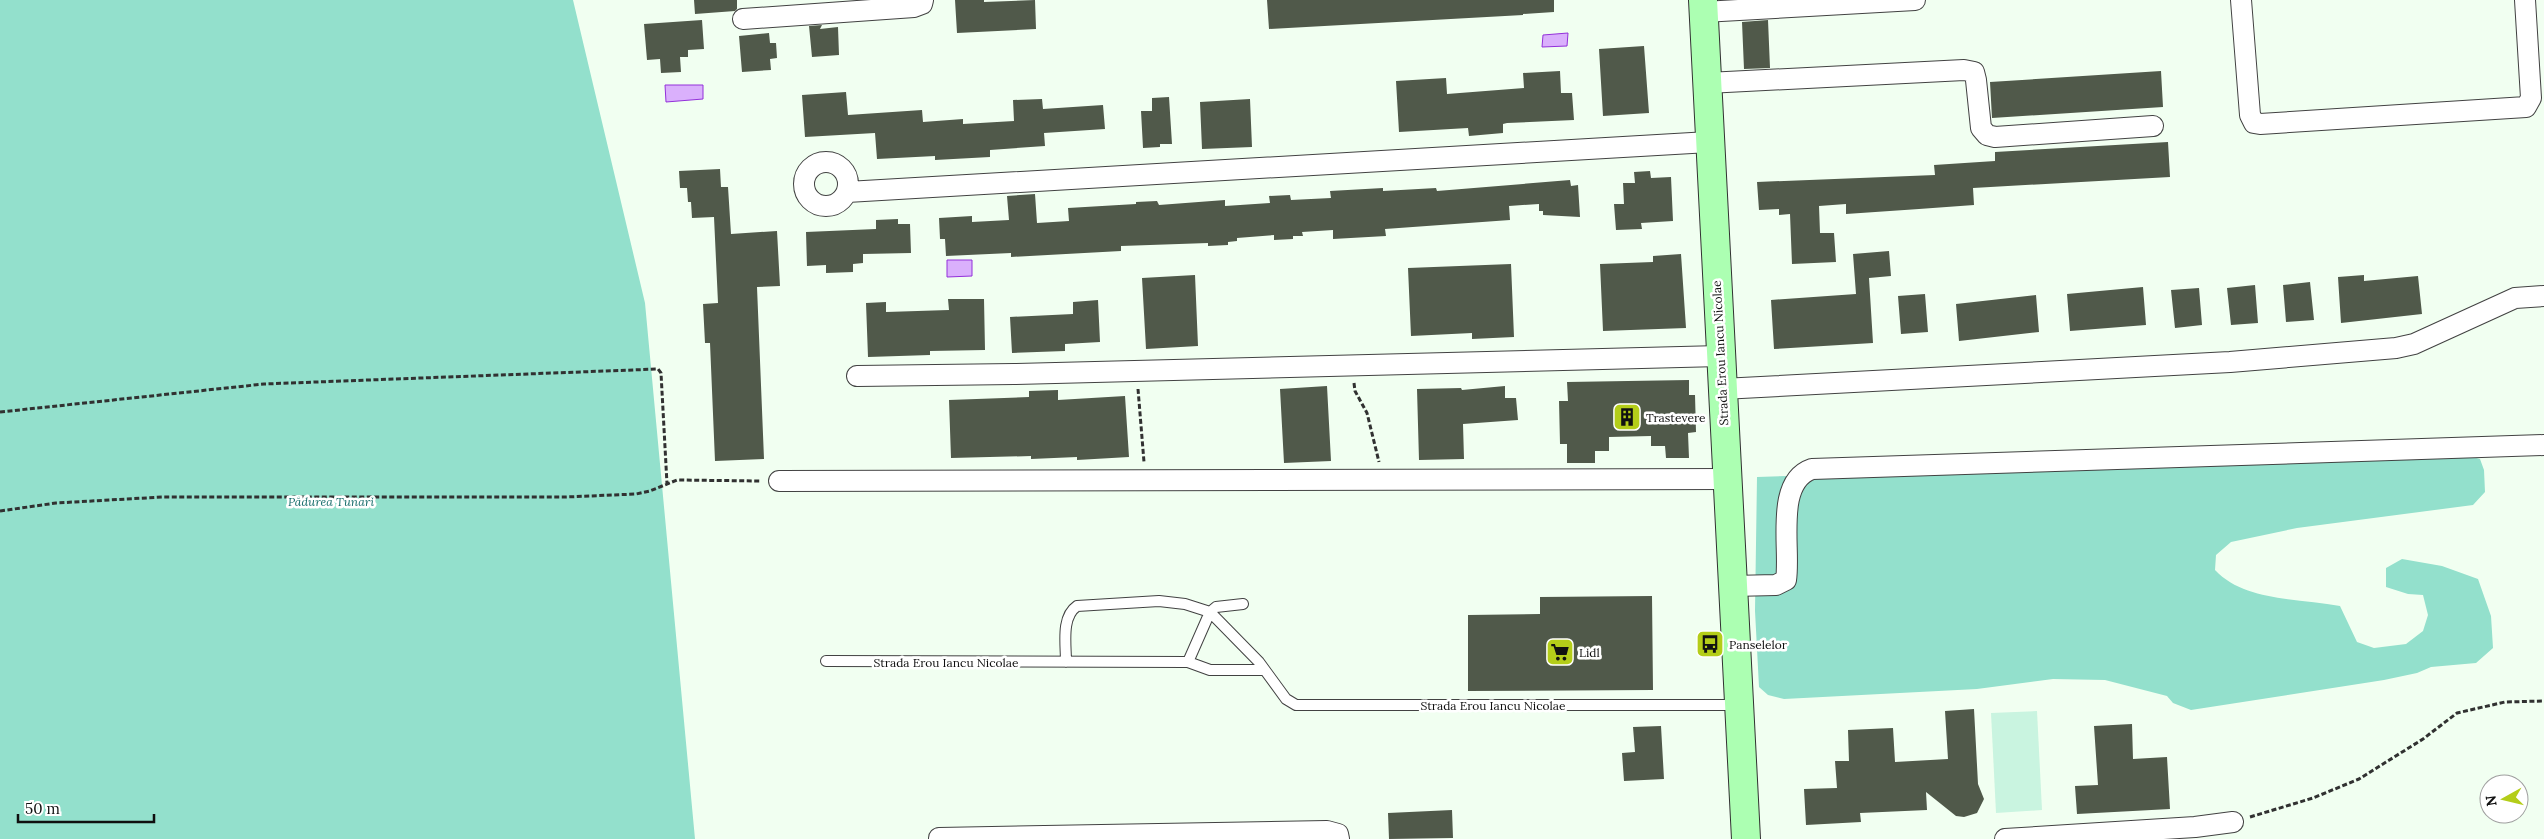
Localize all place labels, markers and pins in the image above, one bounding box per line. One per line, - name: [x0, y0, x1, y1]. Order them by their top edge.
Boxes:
- building icon: Trastevere: [1612, 402, 1642, 432]
- place label: Trastevere: [1646, 410, 1706, 425]
- bus stop icon: Panselelor: [1695, 629, 1725, 659]
- supermarket icon: Lidl: [1545, 637, 1575, 667]
- place label: Panselelor: [1729, 637, 1788, 652]
- place label: Lidl: [1579, 645, 1600, 660]

